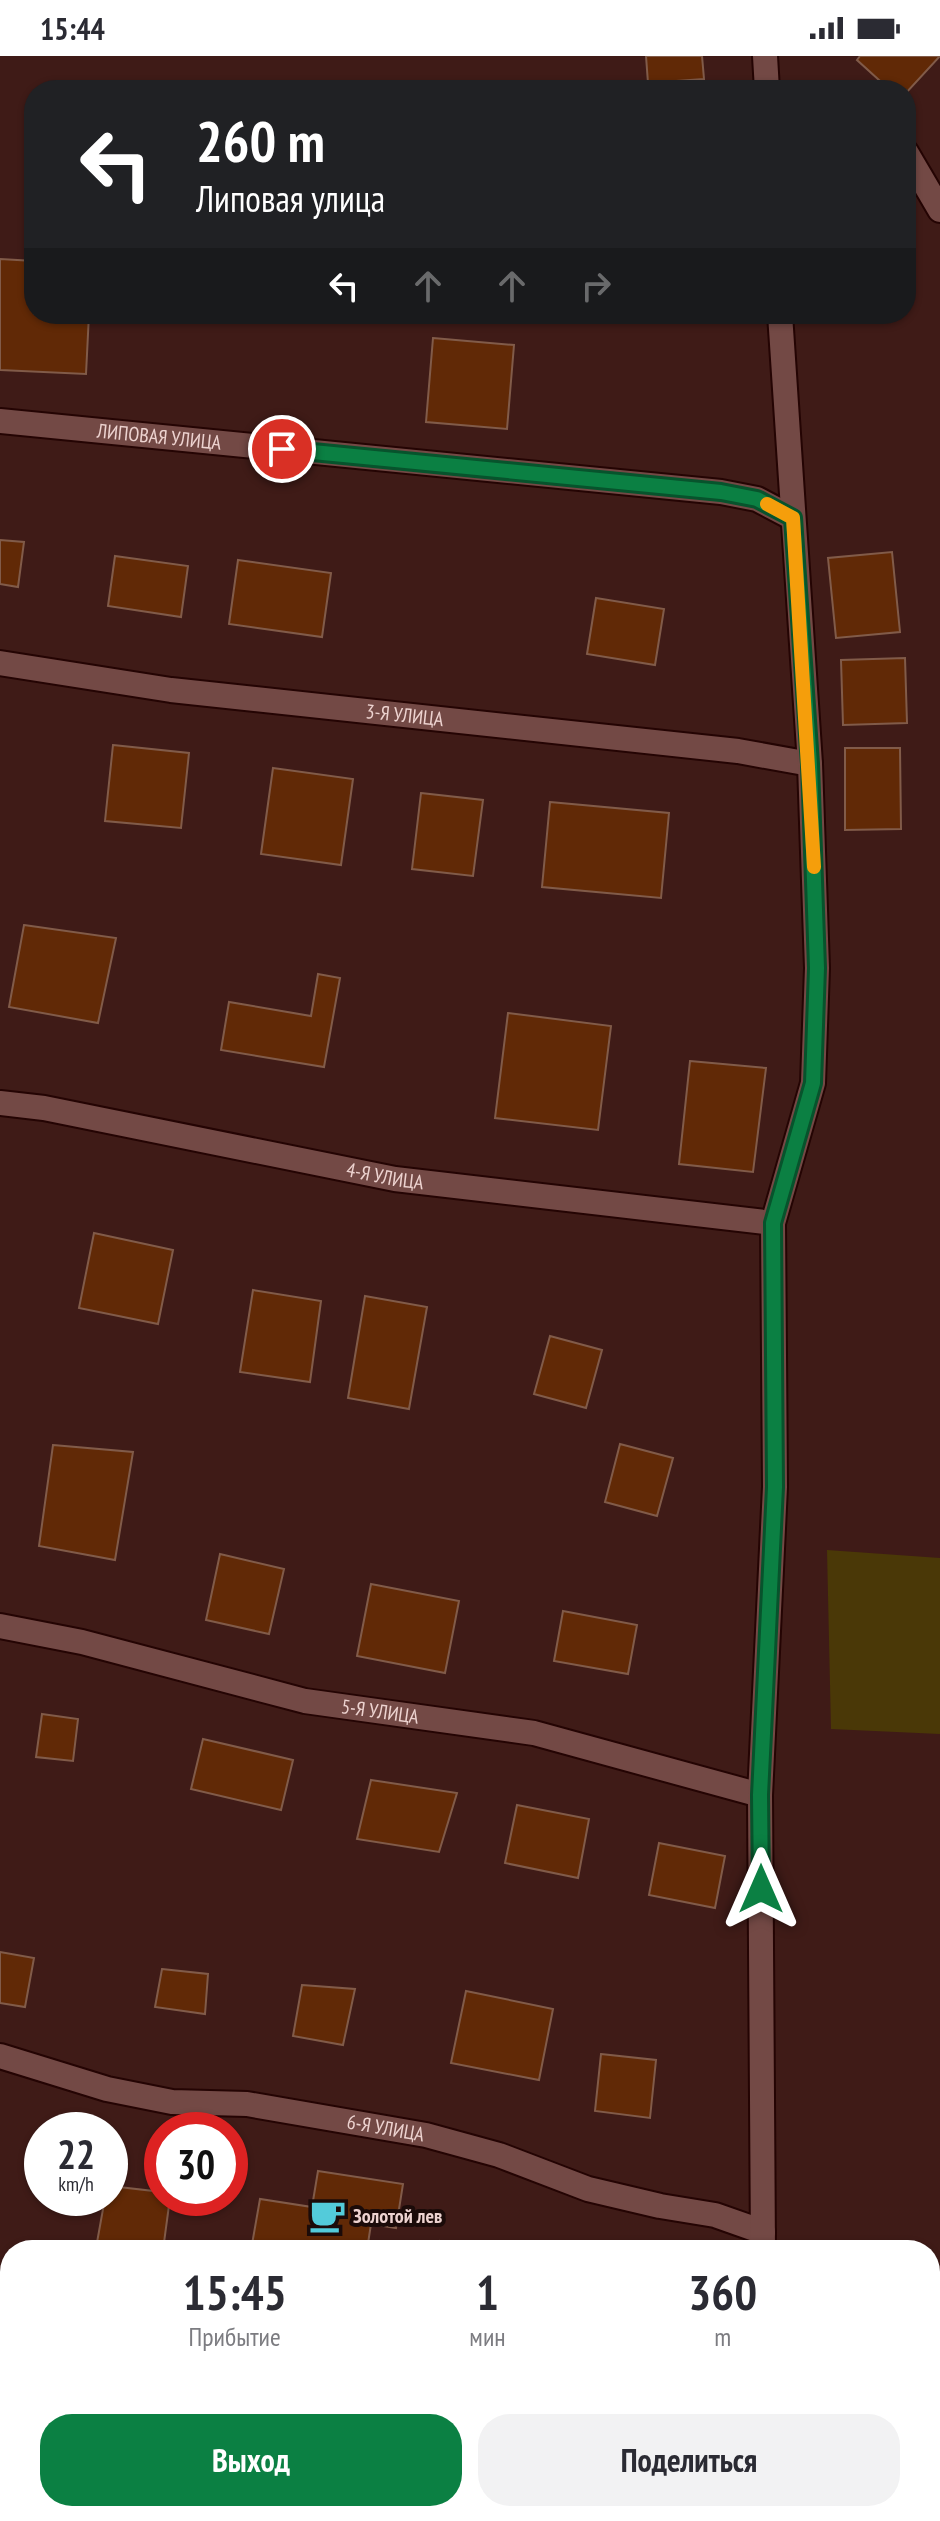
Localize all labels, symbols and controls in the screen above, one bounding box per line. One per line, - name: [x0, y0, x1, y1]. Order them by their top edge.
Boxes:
- text: 15:44: [40, 9, 105, 48]
- text: 260 m: [196, 105, 325, 177]
- icon: left: [64, 112, 168, 216]
- text: Липовая улица: [196, 175, 385, 222]
- icon: left: [322, 264, 366, 308]
- icon: ahead: [406, 264, 450, 308]
- icon: ahead: [490, 264, 534, 308]
- icon: right: [574, 264, 618, 308]
- pin: [248, 415, 316, 483]
- street label: ЛИПОВАЯ УЛИЦА: [95, 418, 223, 456]
- icon: arrive: [260, 427, 304, 471]
- street label: 3-Я УЛИЦА: [364, 698, 445, 732]
- street label: 4-Я УЛИЦА: [344, 1156, 425, 1195]
- street label: 5-Я УЛИЦА: [340, 1693, 421, 1730]
- position arrow: [719, 1847, 803, 1931]
- street label: 6-Я УЛИЦА: [345, 2109, 427, 2148]
- speed limit sign: 30: [144, 2112, 248, 2216]
- text: 22: [57, 2128, 95, 2180]
- text: km/h: [58, 2171, 94, 2197]
- cafe icon: Золотой лев: [308, 2197, 346, 2235]
- place label: Золотой лев: [353, 2203, 442, 2229]
- text: 15:45: [183, 2261, 287, 2323]
- text: 1: [476, 2261, 499, 2323]
- text: 360: [688, 2261, 757, 2323]
- text: Прибытие: [189, 2320, 281, 2353]
- text: мин: [469, 2320, 506, 2353]
- text: m: [714, 2320, 731, 2353]
- button: Выход: [40, 2414, 462, 2506]
- button: Поделиться: [478, 2414, 900, 2506]

